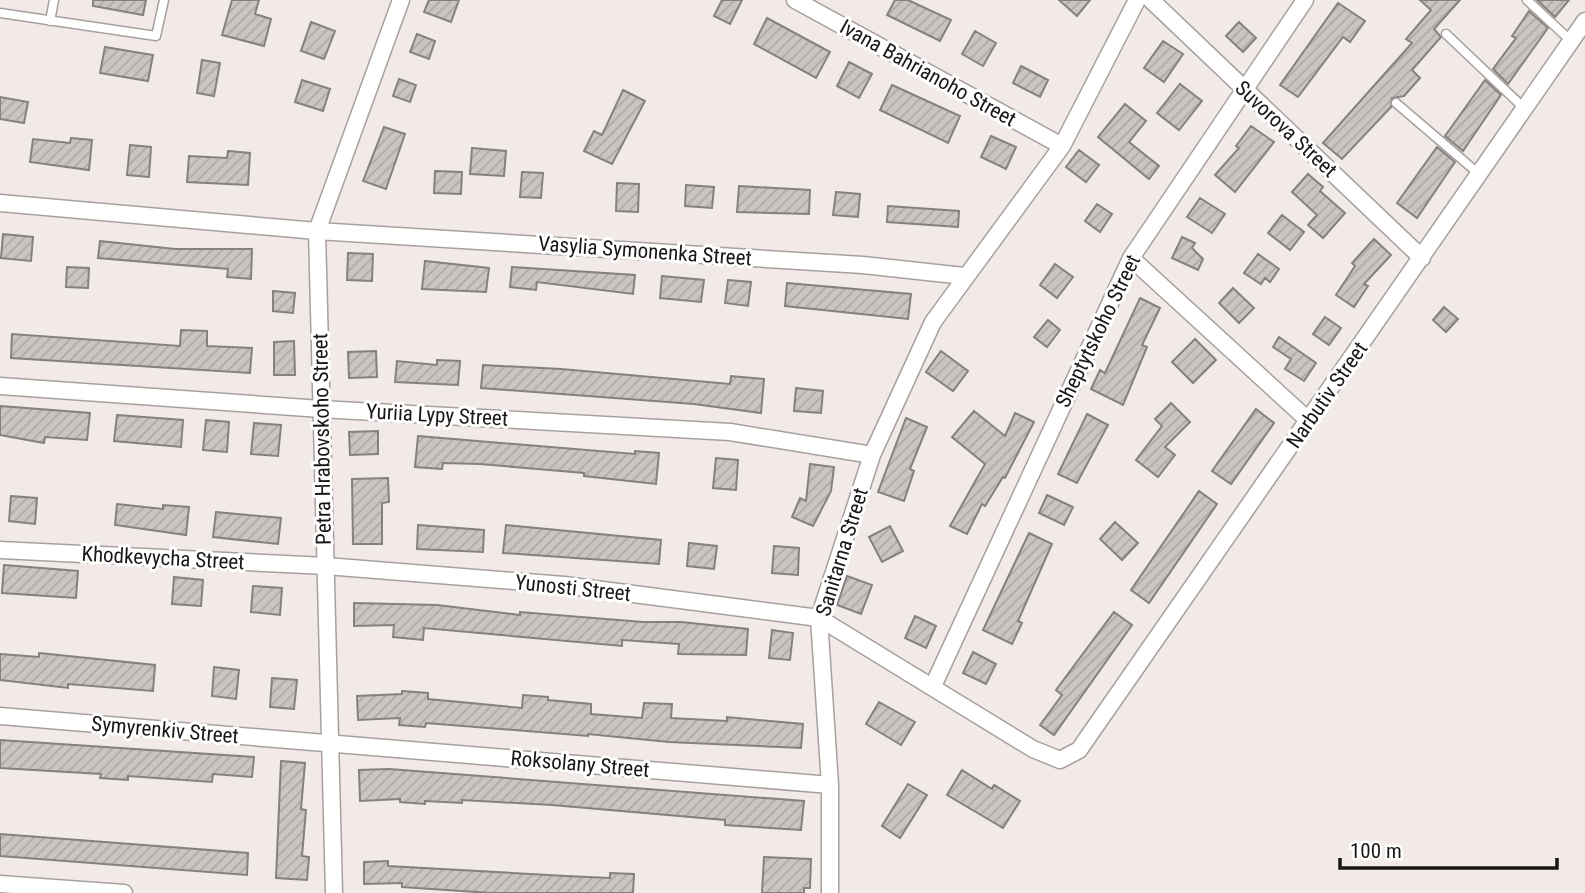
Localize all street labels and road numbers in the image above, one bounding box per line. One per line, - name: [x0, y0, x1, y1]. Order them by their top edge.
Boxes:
- street label: Ivana Bahrianoho Street: [836, 15, 1020, 131]
- street label: Suvorova Street: [1230, 76, 1342, 182]
- street label: Vasylia Symonenka Street: [537, 232, 753, 270]
- street label: Sheptytskoho Street: [1051, 251, 1145, 411]
- street label: Petra Hrabovskoho Street: [308, 333, 336, 545]
- street label: Narbutiv Street: [1282, 337, 1372, 453]
- street label: Yuriia Lypy Street: [365, 399, 509, 431]
- street label: Sanitarna Street: [811, 485, 873, 619]
- street label: Khodkevycha Street: [81, 542, 245, 574]
- street label: Yunosti Street: [514, 570, 632, 606]
- street label: Symyrenkiv Street: [90, 712, 240, 748]
- street label: Roksolany Street: [510, 746, 650, 782]

